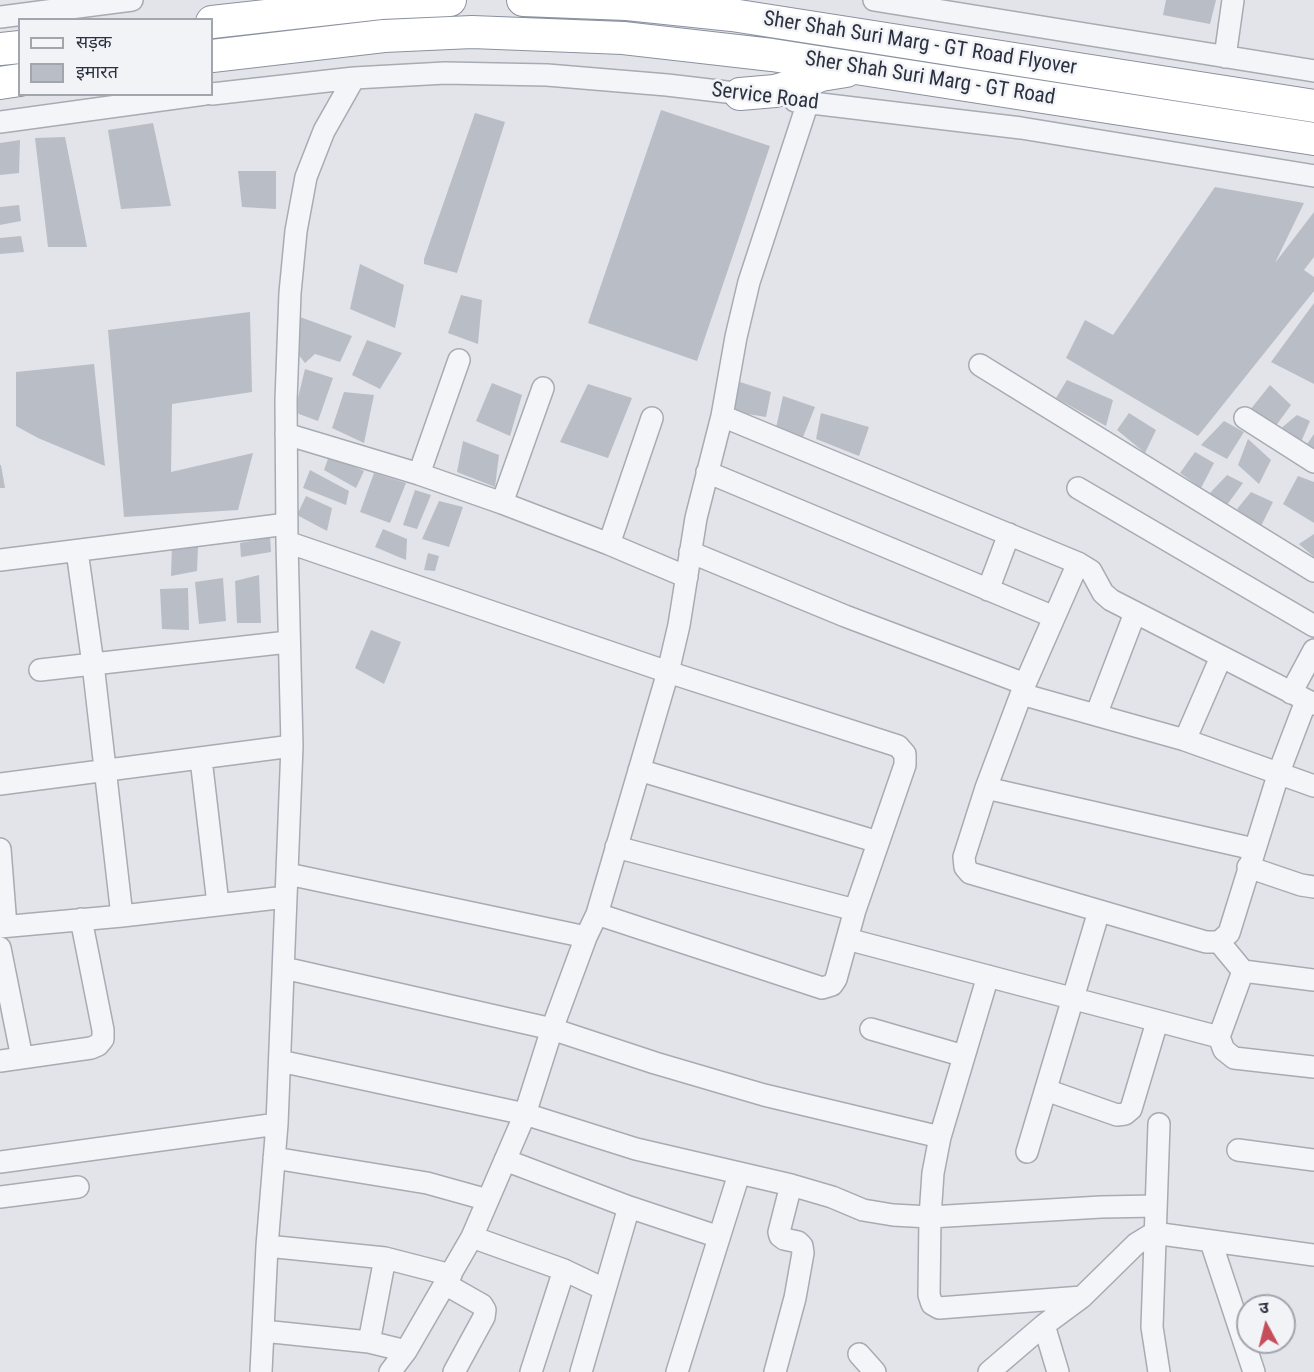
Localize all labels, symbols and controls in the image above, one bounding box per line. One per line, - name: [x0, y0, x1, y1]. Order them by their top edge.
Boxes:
- street label: Sher Shah Suri Marg - GT Road Flyover: [762, 7, 1078, 81]
- legend: [18, 18, 213, 96]
- text: सड़क: [76, 31, 112, 52]
- street label: Sher Shah Suri Marg - GT Road: [803, 47, 1057, 111]
- text: इमारत: [76, 61, 118, 82]
- street label: Service Road: [710, 78, 820, 116]
- north arrow: [1236, 1294, 1296, 1354]
- text: उ: [1258, 1298, 1270, 1318]

